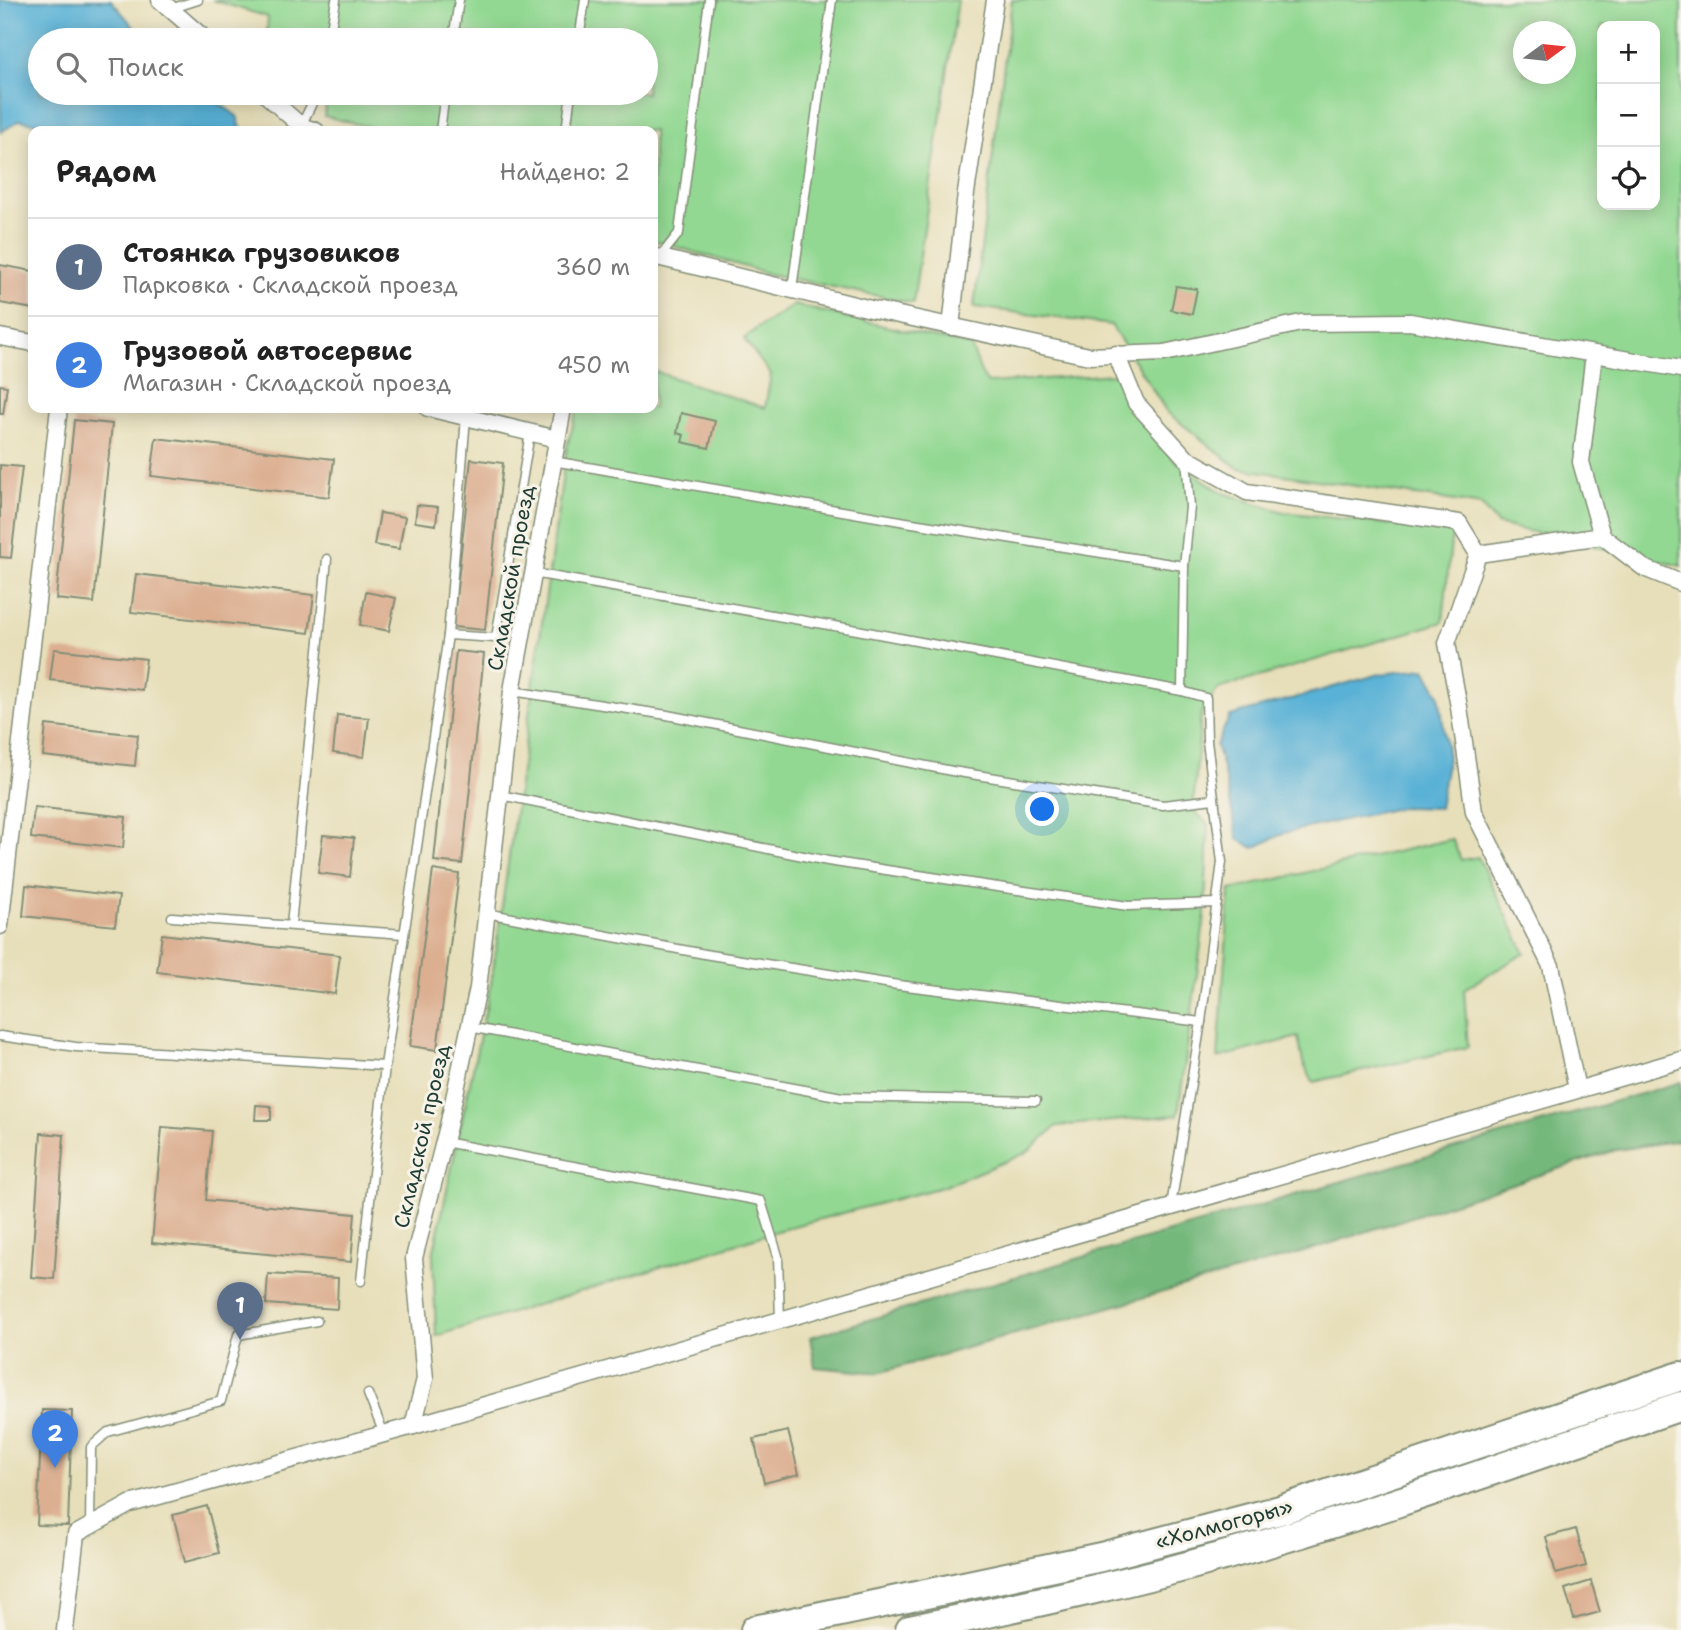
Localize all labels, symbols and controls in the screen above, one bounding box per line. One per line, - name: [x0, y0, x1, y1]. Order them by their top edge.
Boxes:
- north arrow: [1513, 21, 1576, 84]
- map controls: [1597, 21, 1660, 210]
- button: +: [1597, 21, 1660, 84]
- search box: [28, 28, 658, 105]
- icon: search: [52, 48, 90, 86]
- text: Поиск: [108, 49, 184, 84]
- button: −: [1597, 84, 1660, 147]
- button: locate: [1597, 147, 1660, 210]
- text: Рядом: [56, 151, 156, 192]
- text: Найдено: 2: [500, 157, 630, 187]
- text: Стоянка грузовиков: [123, 235, 400, 270]
- text: 1: [74, 252, 84, 282]
- text: 360 m: [555, 252, 630, 282]
- text: Парковка · Складской проезд: [123, 270, 458, 300]
- text: Грузовой автосервис: [123, 333, 413, 368]
- text: 2: [71, 350, 87, 380]
- text: 450 m: [557, 350, 630, 380]
- text: Магазин · Складской проезд: [123, 368, 451, 398]
- street label: Складской проезд: [481, 483, 541, 673]
- your location: [1025, 792, 1059, 826]
- street label: Складской проезд: [387, 1041, 457, 1231]
- pin: 1: [217, 1282, 263, 1340]
- pin: 2: [32, 1410, 78, 1468]
- street label: «Холмогоры»: [1152, 1492, 1296, 1556]

